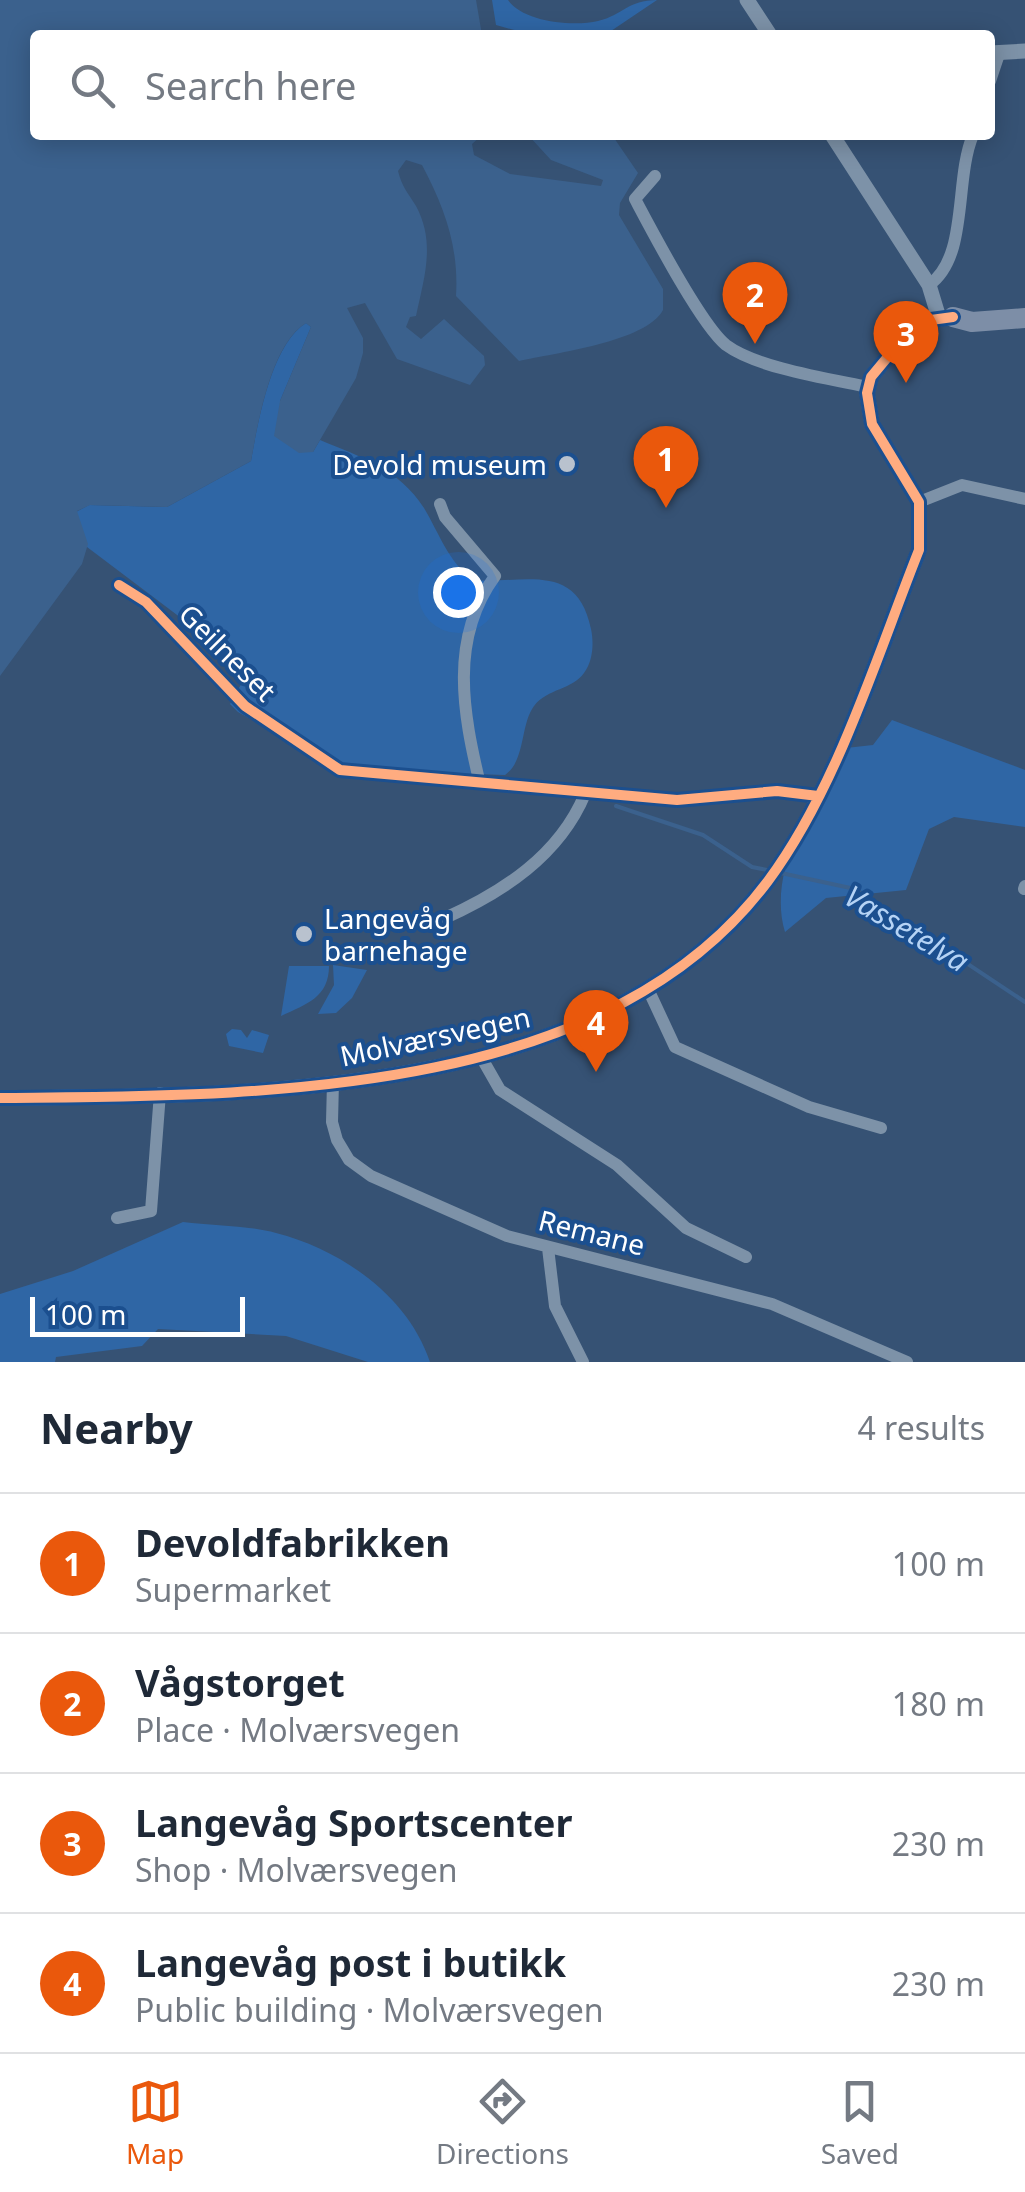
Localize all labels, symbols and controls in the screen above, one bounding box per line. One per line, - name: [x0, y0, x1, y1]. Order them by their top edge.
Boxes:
- search box: [30, 30, 995, 140]
- icon: search: [65, 58, 120, 113]
- text: Search here: [145, 59, 356, 111]
- pin: 2: [722, 262, 788, 344]
- pin: 3: [874, 300, 938, 383]
- pin: 1: [634, 426, 698, 508]
- place label: Devold museum: [332, 445, 547, 483]
- marker: Devold museum: [556, 453, 578, 475]
- your location: [433, 567, 484, 618]
- street label: Geilneset: [171, 595, 285, 709]
- water label: Vassetelva: [837, 875, 977, 981]
- place label: Langevåg barnehage: [324, 899, 468, 969]
- marker: Langevåg barnehage: [293, 923, 315, 945]
- pin: 4: [564, 990, 628, 1072]
- street label: Molværsvegen: [337, 997, 533, 1075]
- street label: Remane: [535, 1200, 649, 1264]
- scale bar: [30, 1292, 245, 1336]
- text: 100 m: [45, 1295, 127, 1333]
- text: Nearby: [40, 1399, 193, 1456]
- text: 4 results: [858, 1406, 985, 1449]
- text: Devoldfabrikken: [135, 1516, 450, 1568]
- text: 1: [63, 1542, 82, 1585]
- text: 100 m: [892, 1542, 985, 1585]
- text: Supermarket: [135, 1568, 331, 1611]
- text: Vågstorget: [135, 1656, 345, 1708]
- text: 2: [63, 1682, 82, 1725]
- text: 180 m: [892, 1682, 985, 1725]
- text: Place · Molværsvegen: [135, 1708, 460, 1751]
- text: Langevåg Sportscenter: [135, 1796, 572, 1848]
- text: 3: [63, 1822, 82, 1865]
- text: 230 m: [892, 1822, 985, 1865]
- text: Shop · Molværsvegen: [135, 1848, 458, 1891]
- text: Langevåg post i butikk: [135, 1936, 566, 1988]
- text: 4: [63, 1962, 82, 2005]
- text: 230 m: [892, 1962, 985, 2005]
- text: Public building · Molværsvegen: [135, 1988, 603, 2031]
- tab: Map: [126, 2074, 184, 2172]
- tab: Directions: [436, 2074, 569, 2172]
- tab: Saved: [821, 2074, 899, 2172]

